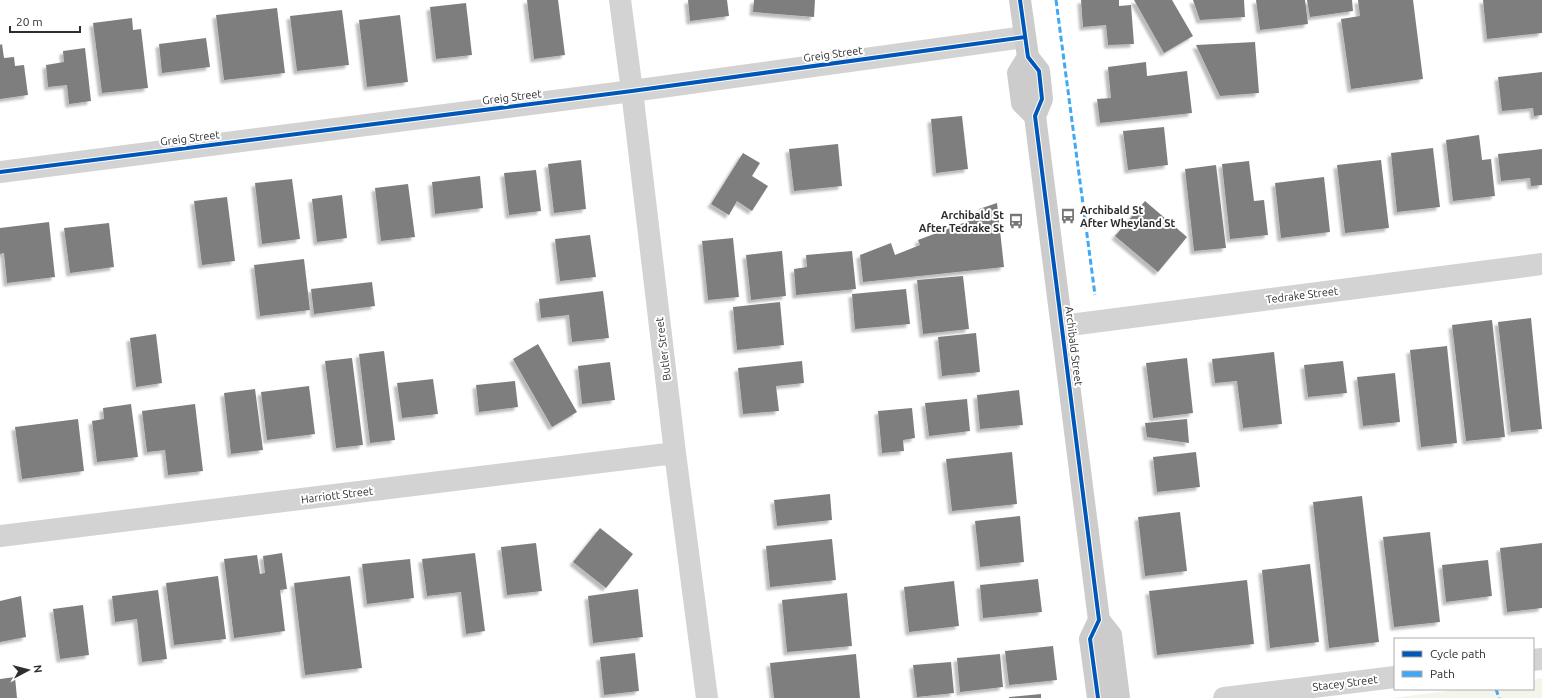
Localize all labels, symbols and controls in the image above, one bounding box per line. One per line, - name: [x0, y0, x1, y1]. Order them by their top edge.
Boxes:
- scale bar: [10, 8, 80, 34]
- text: 20 m: [16, 15, 43, 28]
- street label: Greig Street: [803, 44, 864, 64]
- street label: Greig Street: [482, 87, 543, 107]
- street label: Greig Street: [160, 128, 221, 148]
- place label: Archibald St After Wheyland St: [1080, 204, 1176, 229]
- bus stop icon: Archibald St After Wheyland St: [1059, 207, 1077, 225]
- place label: Archibald St After Tedrake St: [919, 209, 1004, 234]
- bus stop icon: Archibald St After Tedrake St: [1007, 212, 1025, 230]
- street label: Tedrake Street: [1265, 285, 1339, 305]
- street label: Archibald Street: [1063, 306, 1085, 387]
- street label: Butler Street: [653, 316, 673, 381]
- street label: Harriott Street: [300, 485, 374, 505]
- legend: [1394, 638, 1534, 690]
- text: Cycle path: [1430, 647, 1486, 660]
- north arrow: [8, 650, 48, 690]
- text: N: [31, 664, 44, 674]
- text: Path: [1430, 667, 1455, 680]
- street label: Stacey Street: [1312, 673, 1379, 693]

